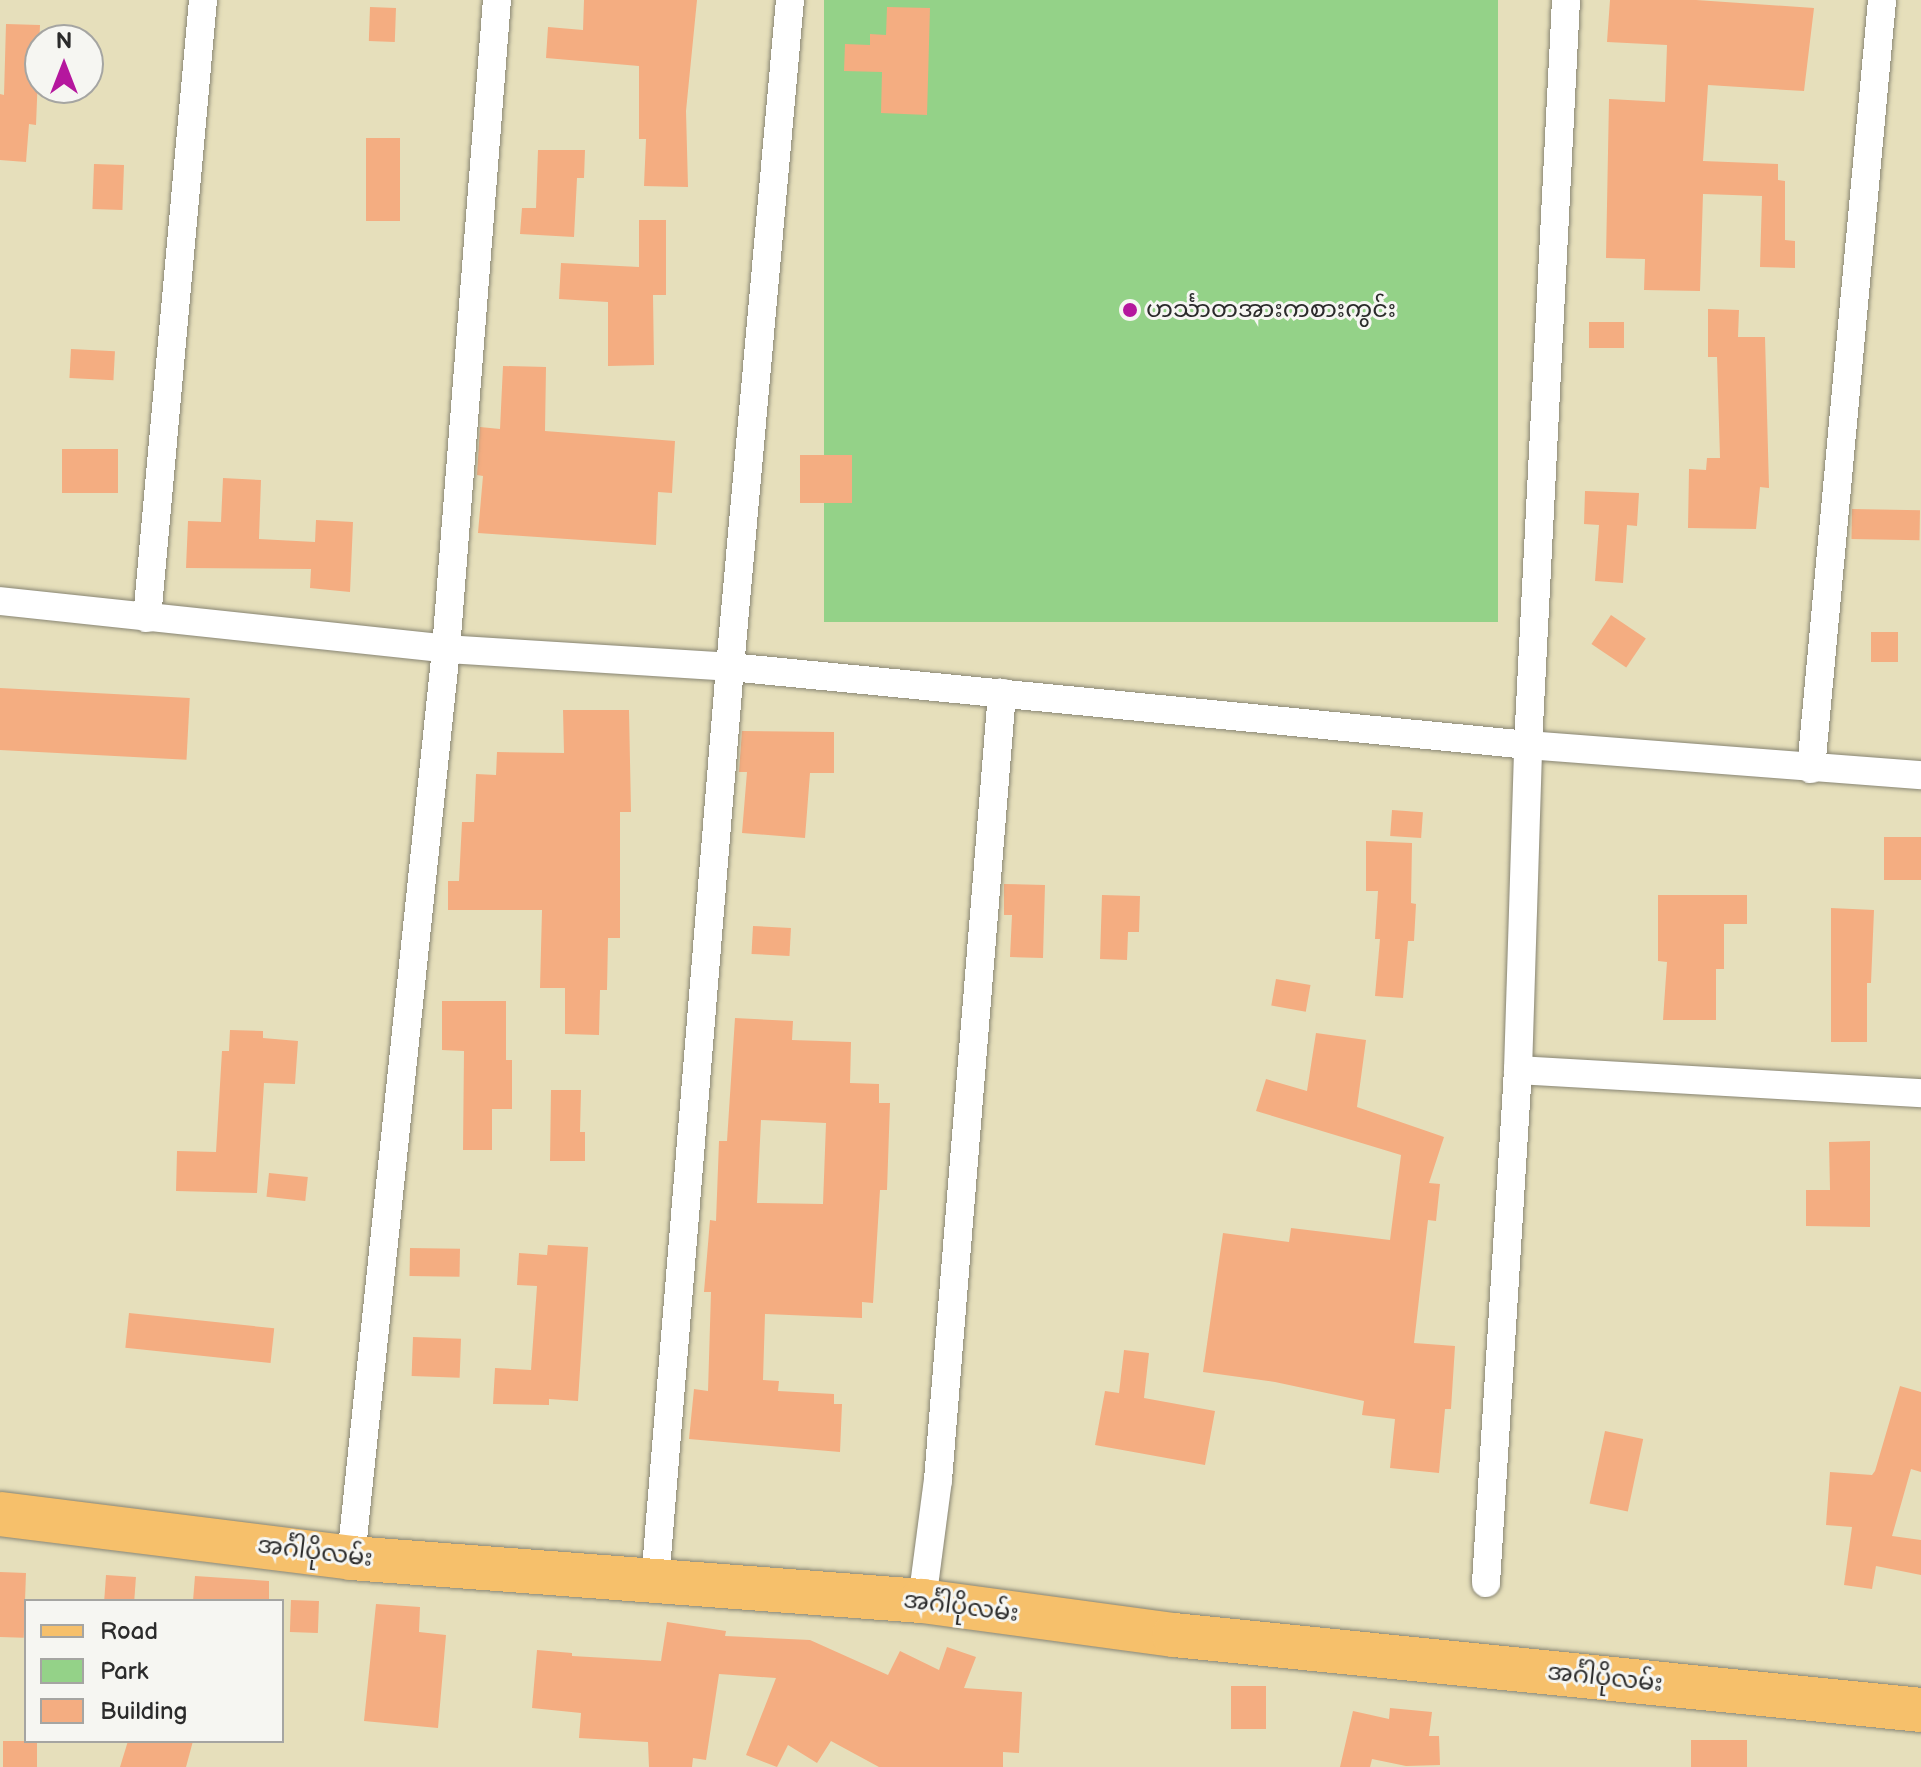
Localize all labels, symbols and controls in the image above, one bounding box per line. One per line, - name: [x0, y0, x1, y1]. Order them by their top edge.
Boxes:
- north arrow: [24, 24, 104, 104]
- text: N: [56, 28, 72, 55]
- place label: ဟင်္သာတအားကစားကွင်း: [1146, 296, 1396, 324]
- marker: ဟင်္သာတအားကစားကွင်း: [1121, 301, 1139, 319]
- street label: အင်္ဂါပိုလမ်း: [256, 1531, 374, 1573]
- street label: အင်္ဂါပိုလမ်း: [902, 1586, 1020, 1628]
- legend: [24, 1599, 284, 1743]
- text: Road: [100, 1617, 158, 1646]
- text: Park: [100, 1657, 148, 1686]
- street label: အင်္ဂါပိုလမ်း: [1546, 1658, 1664, 1698]
- text: Building: [100, 1697, 187, 1726]

